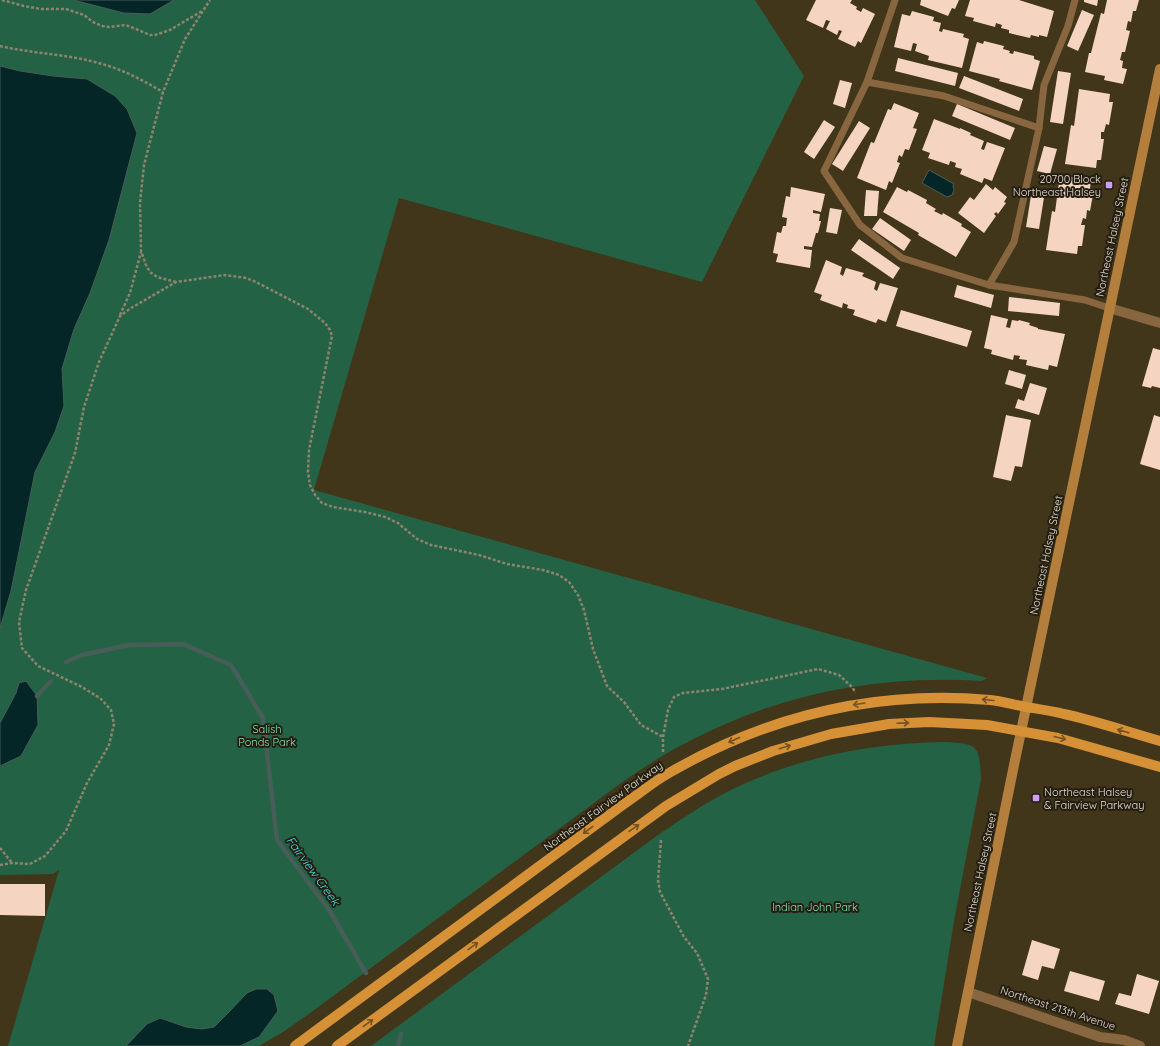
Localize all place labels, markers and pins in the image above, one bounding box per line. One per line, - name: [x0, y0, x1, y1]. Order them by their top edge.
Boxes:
- place label: 20700 Block Northeast Halsey: [1013, 172, 1101, 199]
- marker: 20700 Block Northeast Halsey: [1104, 180, 1114, 190]
- place label: Northeast Halsey & Fairview Parkway: [1044, 785, 1144, 812]
- marker: Northeast Halsey & Fairview Parkway: [1031, 793, 1041, 803]

